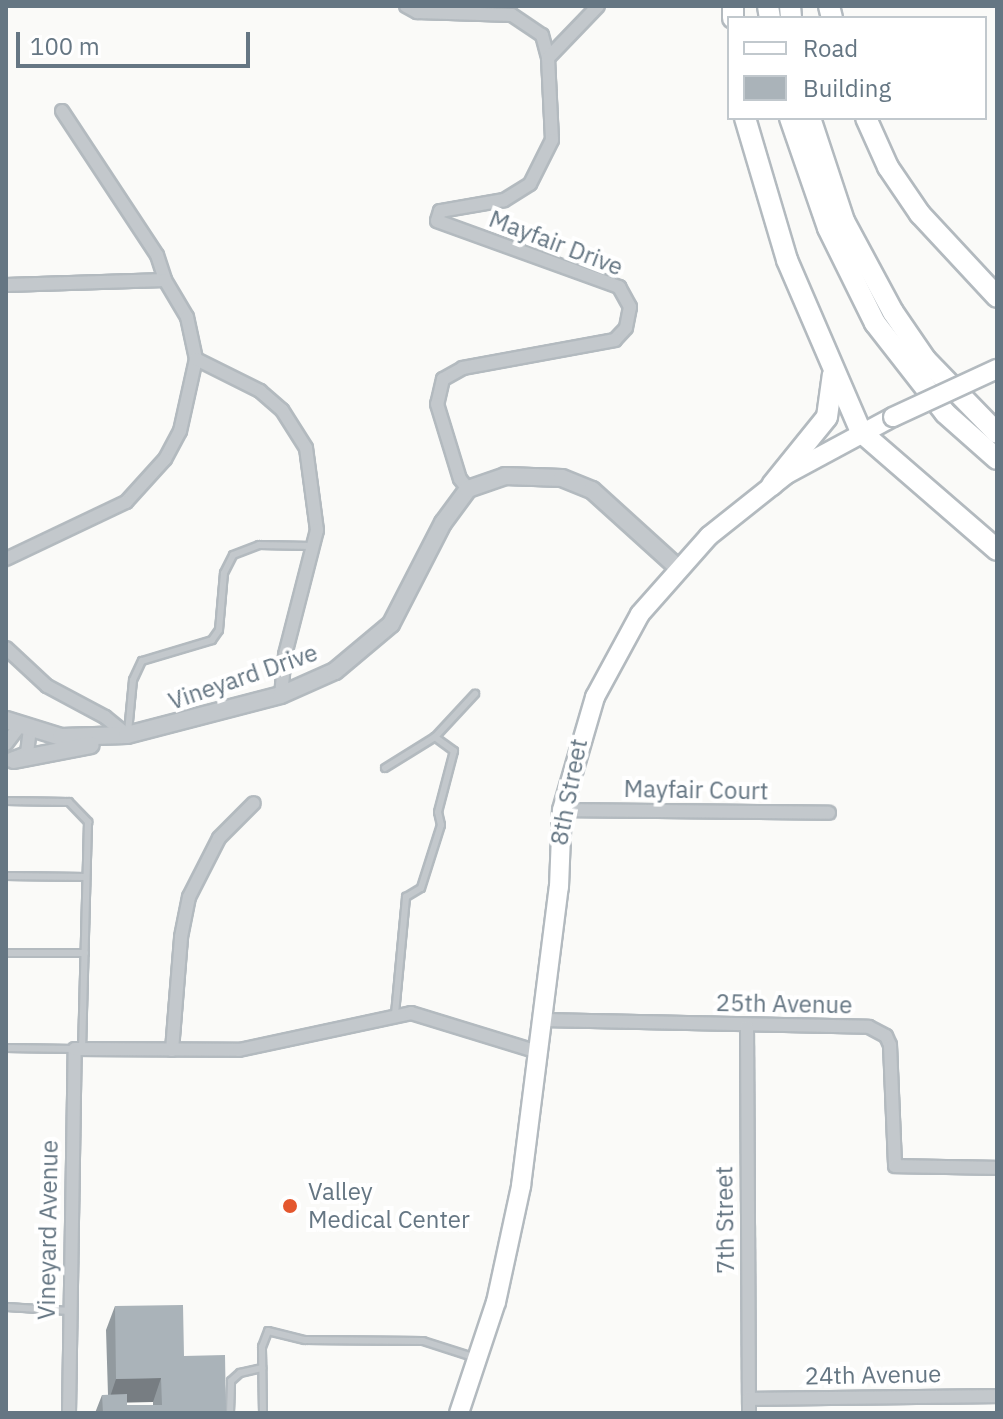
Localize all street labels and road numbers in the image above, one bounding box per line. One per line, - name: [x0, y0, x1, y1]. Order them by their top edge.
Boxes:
- street label: Mayfair Drive: [485, 204, 627, 282]
- street label: Vineyard Drive: [165, 638, 321, 716]
- street label: 8th Street: [545, 736, 593, 848]
- street label: Mayfair Court: [623, 774, 769, 806]
- street label: 25th Avenue: [715, 988, 853, 1020]
- street label: Vineyard Avenue: [32, 1140, 64, 1320]
- street label: 7th Street: [710, 1166, 740, 1274]
- street label: 24th Avenue: [804, 1359, 942, 1391]

